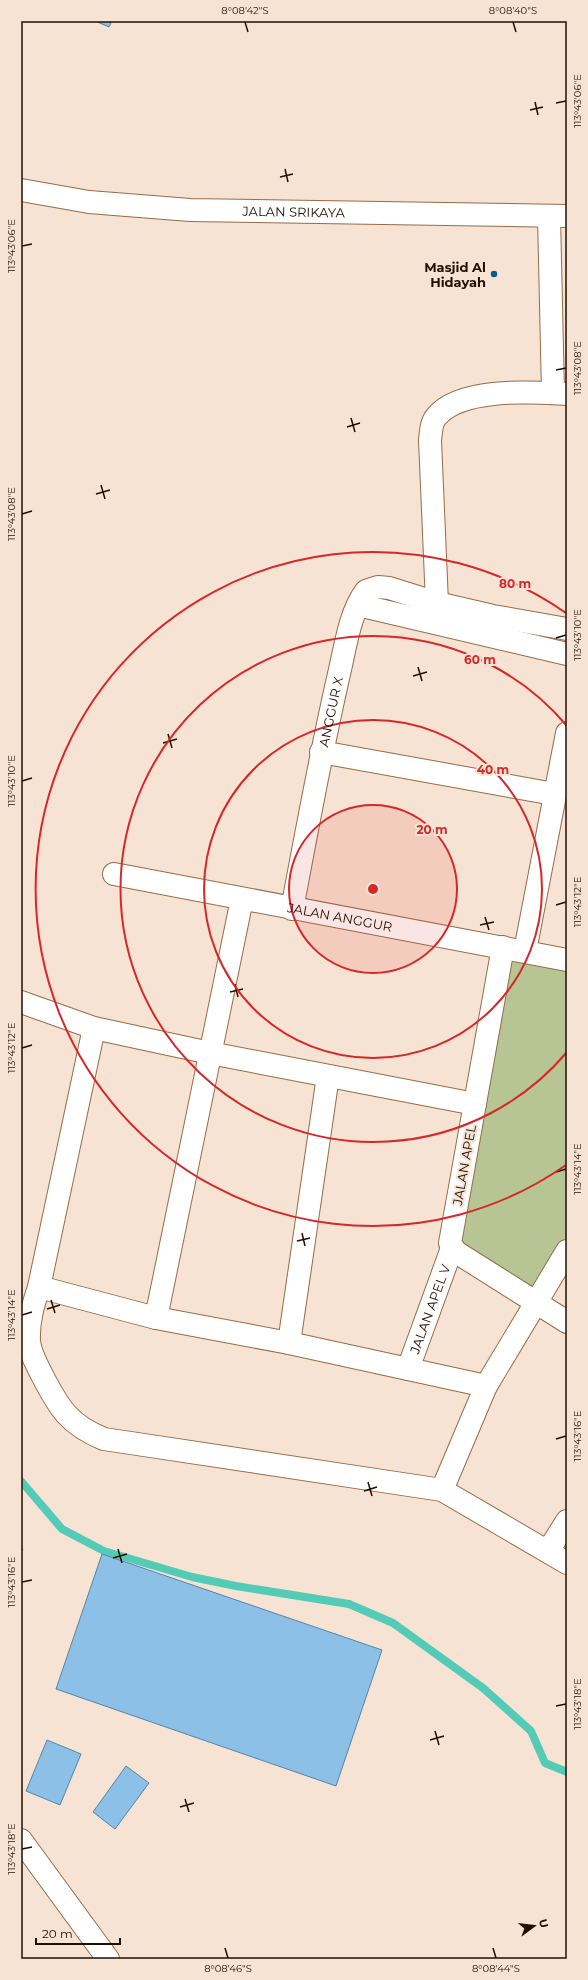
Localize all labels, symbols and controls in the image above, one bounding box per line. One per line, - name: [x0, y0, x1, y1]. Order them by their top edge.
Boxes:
- text: 8°08'42"S: [221, 4, 269, 17]
- text: 8°08'40"S: [489, 4, 537, 17]
- text: 113°43'06"E: [571, 74, 584, 128]
- street label: JALAN SRIKAYA: [241, 203, 346, 220]
- text: 113°43'06"E: [5, 219, 18, 273]
- place label: Masjid Al Hidayah: [424, 259, 486, 290]
- marker: Masjid Al Hidayah: [489, 269, 499, 279]
- text: 113°43'08"E: [571, 341, 584, 395]
- text: 113°43'08"E: [5, 487, 18, 541]
- text: 80 m: [499, 576, 531, 591]
- text: 113°43'10"E: [571, 609, 584, 661]
- text: 60 m: [464, 652, 496, 667]
- street label: ANGGUR X: [315, 675, 346, 748]
- text: 113°43'10"E: [5, 755, 18, 807]
- text: 40 m: [477, 762, 509, 777]
- text: 20 m: [416, 822, 448, 837]
- text: 113°43'12"E: [571, 876, 584, 927]
- centre of rings: [366, 882, 380, 896]
- street label: JALAN ANGGUR: [285, 899, 394, 935]
- text: 113°43'12"E: [5, 1022, 18, 1073]
- street label: JALAN APEL: [449, 1123, 479, 1207]
- text: 113°43'14"E: [571, 1143, 584, 1195]
- street label: JALAN APEL V: [406, 1261, 454, 1357]
- text: 113°43'14"E: [5, 1289, 18, 1341]
- text: 113°43'16"E: [571, 1410, 584, 1462]
- text: 113°43'16"E: [5, 1556, 18, 1608]
- text: 113°43'18"E: [571, 1678, 584, 1730]
- text: 113°43'18"E: [5, 1823, 18, 1875]
- north arrow: [514, 1906, 554, 1946]
- text: U: [536, 1917, 552, 1929]
- scale bar: [36, 1920, 120, 1946]
- text: 20 m: [42, 1926, 73, 1941]
- text: 8°08'46"S: [204, 1962, 252, 1975]
- text: 8°08'44"S: [472, 1962, 520, 1975]

